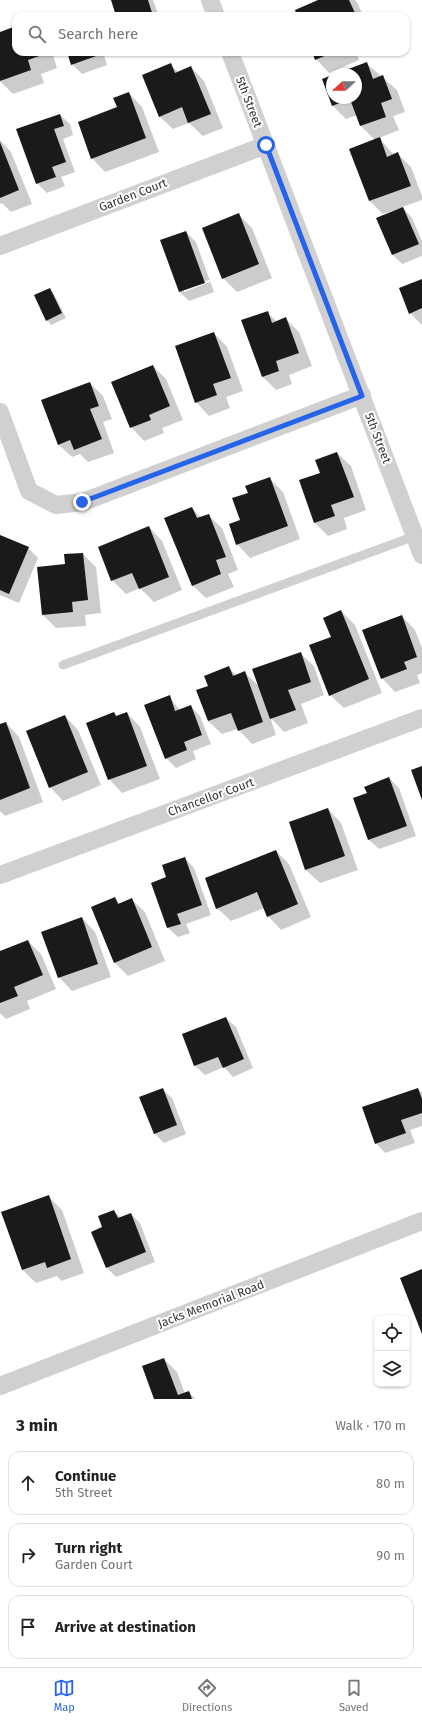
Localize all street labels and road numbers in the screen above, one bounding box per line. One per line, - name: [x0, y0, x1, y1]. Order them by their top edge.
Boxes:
- street label: 5th Street: [233, 75, 265, 130]
- street label: Garden Court: [97, 175, 170, 214]
- street label: 5th Street: [362, 411, 394, 466]
- street label: Chancellor Court: [166, 775, 257, 819]
- street label: Jacks Memorial Road: [156, 1277, 266, 1331]

